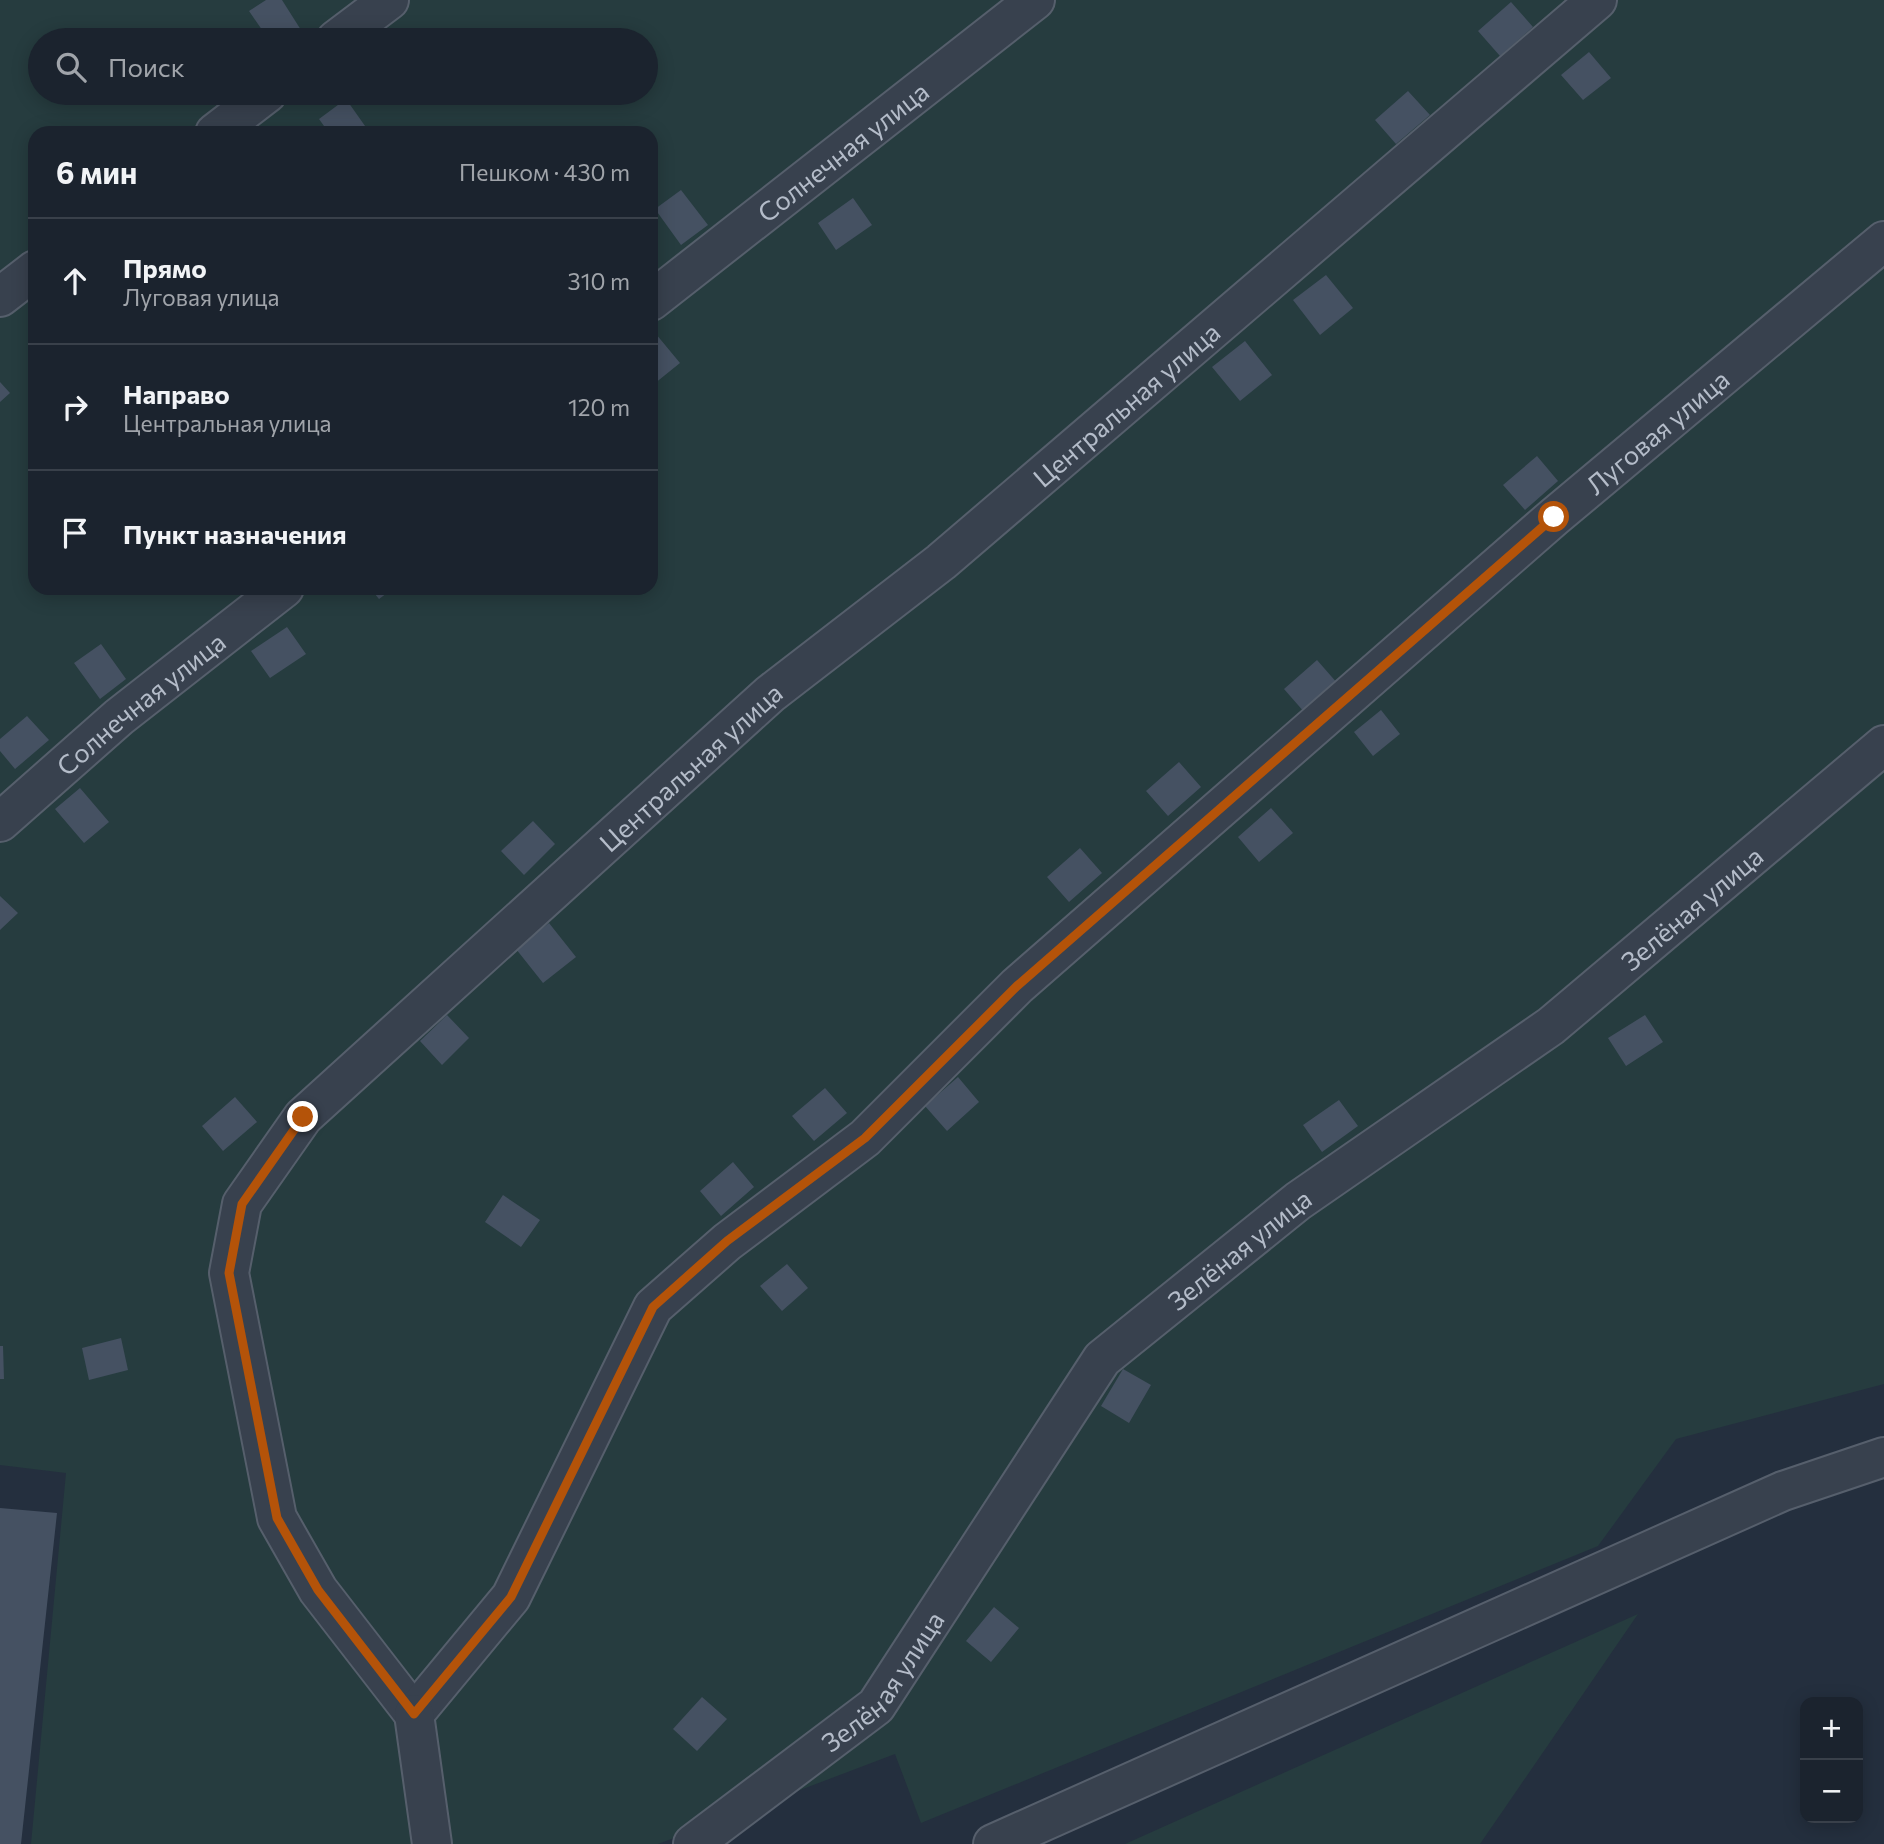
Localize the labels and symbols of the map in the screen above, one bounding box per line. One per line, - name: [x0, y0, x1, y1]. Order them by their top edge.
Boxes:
- street label: Солнечная улица: [751, 75, 934, 228]
- street label: Центральная улица: [1026, 315, 1225, 492]
- street label: Луговая улица: [1579, 362, 1734, 500]
- route start: [1538, 501, 1569, 532]
- street label: Солнечная улица: [49, 625, 231, 781]
- street label: Центральная улица: [592, 676, 787, 857]
- street label: Зелёная улица: [1614, 839, 1768, 976]
- route end: [287, 1101, 318, 1132]
- street label: Зелёная улица: [1161, 1182, 1316, 1316]
- street label: Зелёная улица: [815, 1605, 949, 1757]

